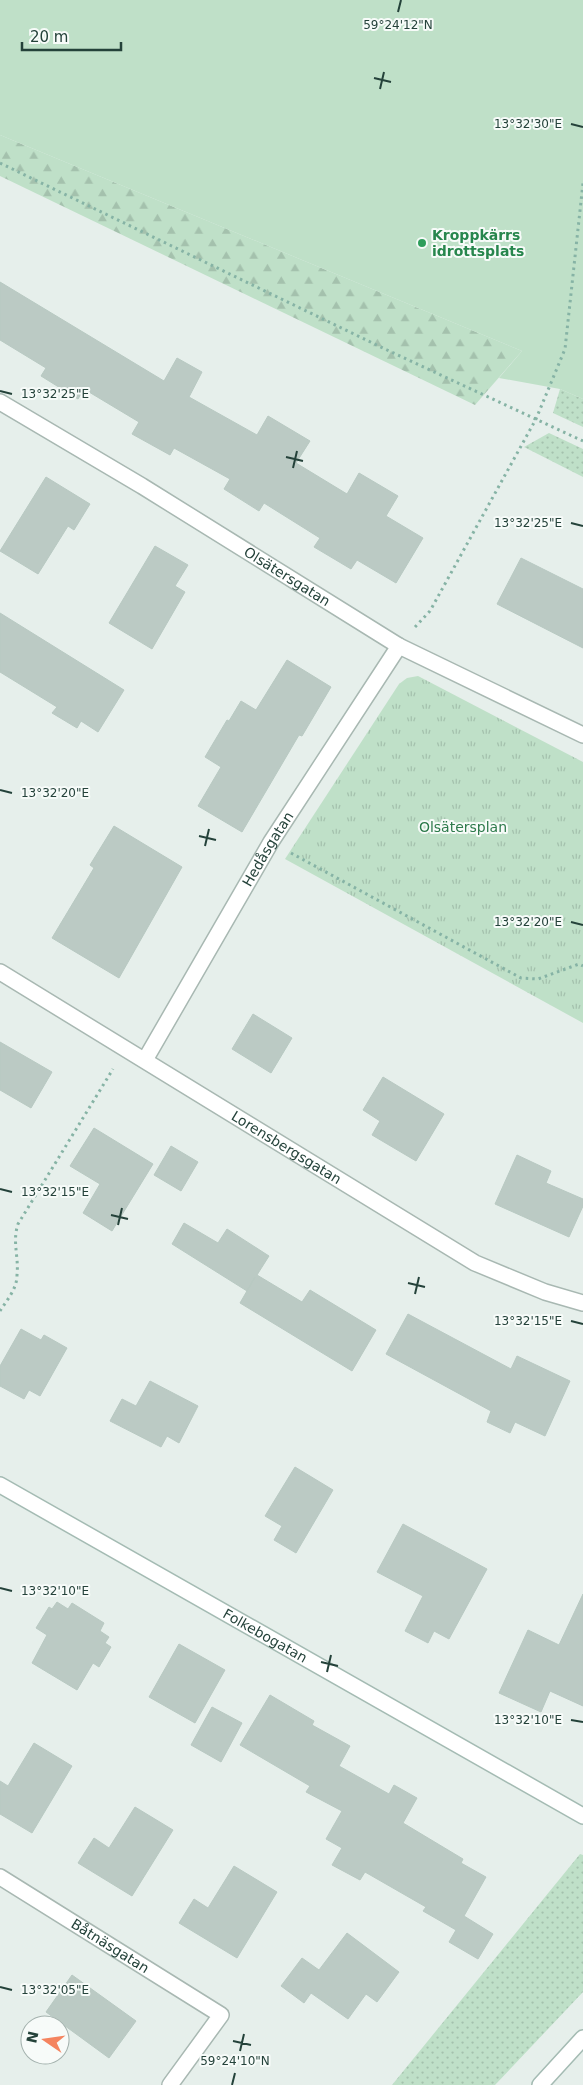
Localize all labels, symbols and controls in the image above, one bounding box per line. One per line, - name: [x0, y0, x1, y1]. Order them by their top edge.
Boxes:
- text: 59°24'12"N: [363, 18, 433, 32]
- scale bar: [22, 20, 121, 52]
- text: 20 m: [30, 28, 68, 46]
- text: 13°32'30"E: [494, 117, 562, 131]
- place label: Kroppkärrs idrottsplats: [432, 227, 524, 259]
- marker: Kroppkärrs idrottsplats: [416, 237, 428, 249]
- text: 13°32'25"E: [21, 387, 89, 401]
- text: 13°32'25"E: [494, 516, 562, 530]
- street label: Olsätersgatan: [241, 544, 333, 609]
- text: 13°32'20"E: [21, 786, 89, 800]
- street label: Hedåsgatan: [239, 809, 297, 889]
- park label: Olsätersplan: [419, 819, 507, 835]
- text: 13°32'20"E: [494, 915, 562, 929]
- street label: Lorensbergsgatan: [229, 1108, 344, 1187]
- text: 13°32'15"E: [21, 1185, 89, 1199]
- text: 13°32'15"E: [494, 1314, 562, 1328]
- text: 13°32'10"E: [21, 1584, 89, 1598]
- street label: Folkebogatan: [220, 1605, 310, 1666]
- text: 13°32'10"E: [494, 1713, 562, 1727]
- street label: Båtnäsgatan: [68, 1916, 152, 1976]
- text: 13°32'05"E: [21, 1983, 89, 1997]
- north arrow: [20, 2015, 70, 2065]
- text: N: [23, 2030, 41, 2045]
- text: 59°24'10"N: [200, 2054, 270, 2068]

